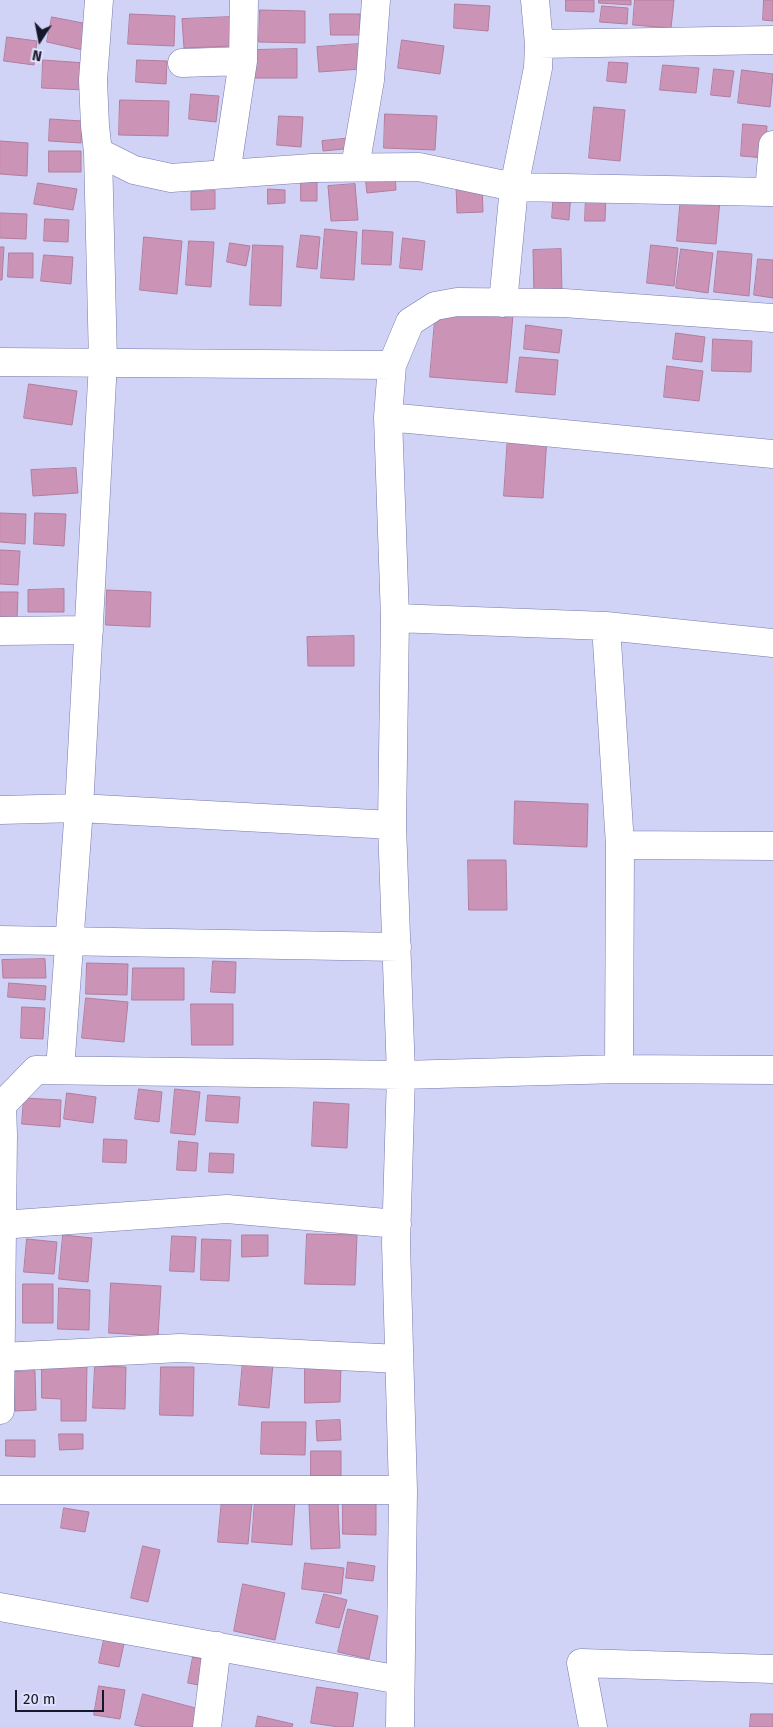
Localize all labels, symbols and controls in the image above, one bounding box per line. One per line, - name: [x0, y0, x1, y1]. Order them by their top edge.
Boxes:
- north arrow: [15, 15, 65, 65]
- text: N: [31, 46, 43, 64]
- scale bar: [18, 1680, 106, 1712]
- text: 20 m: [23, 1690, 56, 1708]

